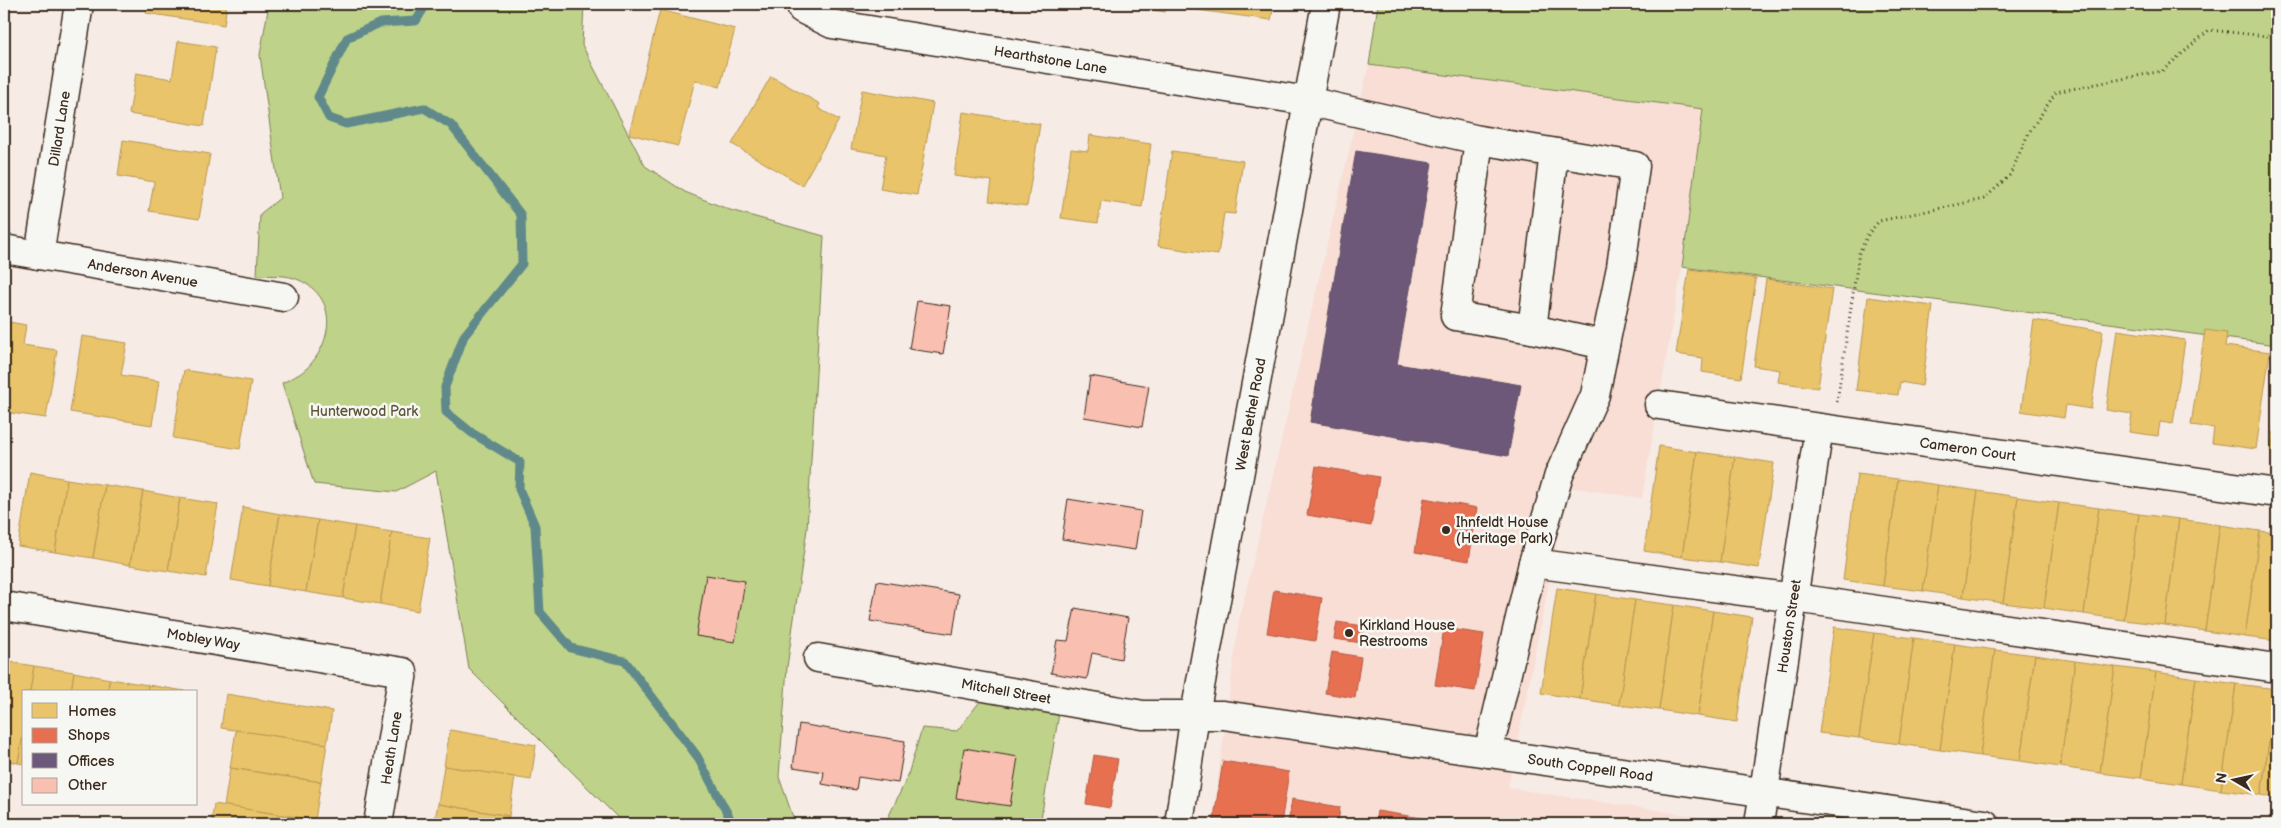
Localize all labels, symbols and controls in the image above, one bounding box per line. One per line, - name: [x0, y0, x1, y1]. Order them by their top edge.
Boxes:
- street label: Hearthstone Lane: [993, 42, 1108, 77]
- street label: Dillard Lane: [45, 90, 74, 168]
- street label: Anderson Avenue: [87, 256, 199, 291]
- street label: West Bethel Road: [1232, 357, 1270, 472]
- park label: Hunterwood Park: [310, 403, 418, 420]
- street label: Cameron Court: [1918, 434, 2018, 465]
- place label: Ihnfeldt House (Heritage Park): [1456, 514, 1553, 547]
- marker: Ihnfeldt House (Heritage Park): [1440, 524, 1452, 536]
- street label: Houston Street: [1774, 578, 1805, 674]
- place label: Kirkland House Restrooms: [1359, 617, 1455, 650]
- street label: Mobley Way: [165, 625, 242, 654]
- marker: Kirkland House Restrooms: [1343, 627, 1355, 639]
- street label: Mitchell Street: [960, 675, 1053, 708]
- legend: [22, 690, 198, 806]
- text: Homes: [68, 702, 117, 721]
- street label: Heath Lane: [377, 710, 406, 786]
- text: Shops: [68, 726, 111, 745]
- street label: South Coppell Road: [1526, 751, 1654, 785]
- text: Offices: [68, 752, 115, 771]
- north arrow: [2208, 756, 2258, 806]
- text: N: [2212, 772, 2231, 785]
- text: Other: [68, 776, 107, 795]

